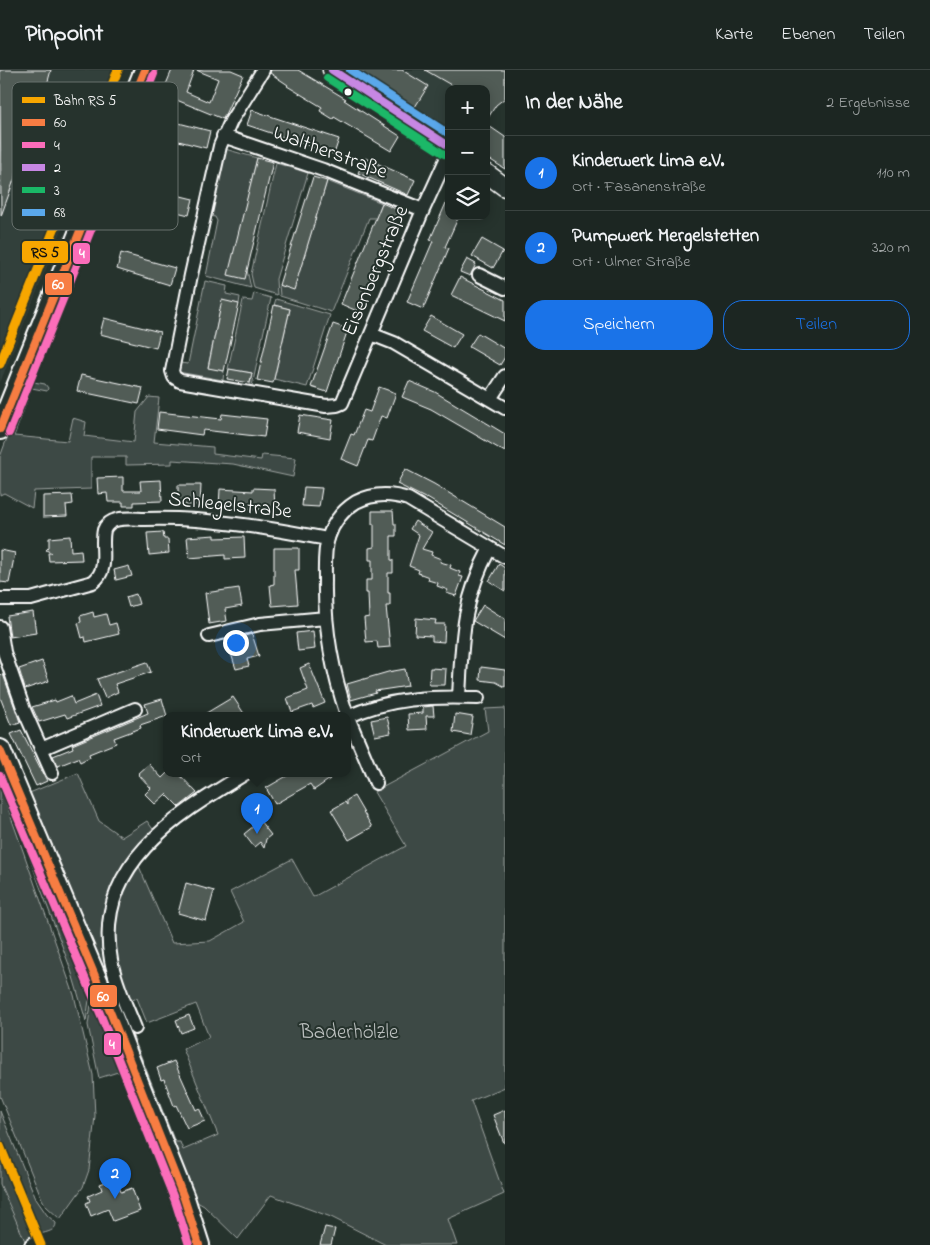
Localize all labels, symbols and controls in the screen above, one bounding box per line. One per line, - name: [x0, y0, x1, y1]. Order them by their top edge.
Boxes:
- text: Pinpoint: [25, 17, 103, 52]
- text: Karte: [715, 22, 753, 48]
- text: Ebenen: [781, 22, 835, 48]
- text: Teilen: [863, 22, 905, 48]
- legend: [12, 82, 178, 230]
- map controls: [445, 85, 490, 220]
- button: +: [445, 85, 490, 130]
- unlabelled marker: [343, 87, 353, 97]
- text: In der Nähe: [525, 88, 623, 118]
- text: Bahn RS 5: [53, 91, 116, 112]
- text: 2 Ergebnisse: [826, 91, 910, 115]
- text: 60: [54, 113, 66, 134]
- street label: Waltherstraße: [268, 118, 392, 188]
- button: −: [445, 130, 490, 175]
- text: 4: [54, 136, 60, 157]
- text: Kinderwerk Lima e.V.: [572, 148, 724, 175]
- text: 2: [54, 158, 61, 179]
- text: 1: [538, 161, 544, 185]
- text: 110 m: [876, 161, 910, 185]
- button: layers: [445, 175, 490, 220]
- text: Ort · Fasanenstraße: [572, 175, 706, 199]
- text: 3: [54, 181, 60, 202]
- street label: Eisenbergstraße: [335, 200, 419, 342]
- text: 68: [54, 203, 65, 224]
- text: Pumpwerk Mergelstetten: [572, 223, 759, 250]
- text: 2: [537, 236, 545, 260]
- text: 320 m: [872, 236, 910, 260]
- line badge: RS 5: [21, 240, 69, 264]
- line badge: 4: [72, 242, 91, 265]
- text: RS 5: [30, 243, 59, 264]
- text: 4: [78, 244, 85, 265]
- text: Ort · Ulmer Straße: [572, 250, 690, 274]
- line badge: 60: [44, 272, 73, 296]
- text: 60: [51, 275, 64, 296]
- button: Speichern: [525, 300, 713, 350]
- button: Teilen: [723, 300, 910, 350]
- street label: Schlegelstraße: [167, 485, 294, 529]
- your location: [223, 630, 249, 656]
- popup: [163, 712, 351, 777]
- text: Kinderwerk Lima e.V.: [181, 719, 333, 746]
- text: Ort: [181, 746, 202, 770]
- pin: 1: [241, 793, 273, 834]
- line badge: 60: [89, 984, 118, 1008]
- text: 60: [96, 987, 109, 1008]
- park label: Baderhölzle: [299, 1018, 399, 1048]
- line badge: 4: [103, 1032, 122, 1056]
- text: 4: [108, 1035, 115, 1056]
- pin: 2: [99, 1158, 131, 1199]

